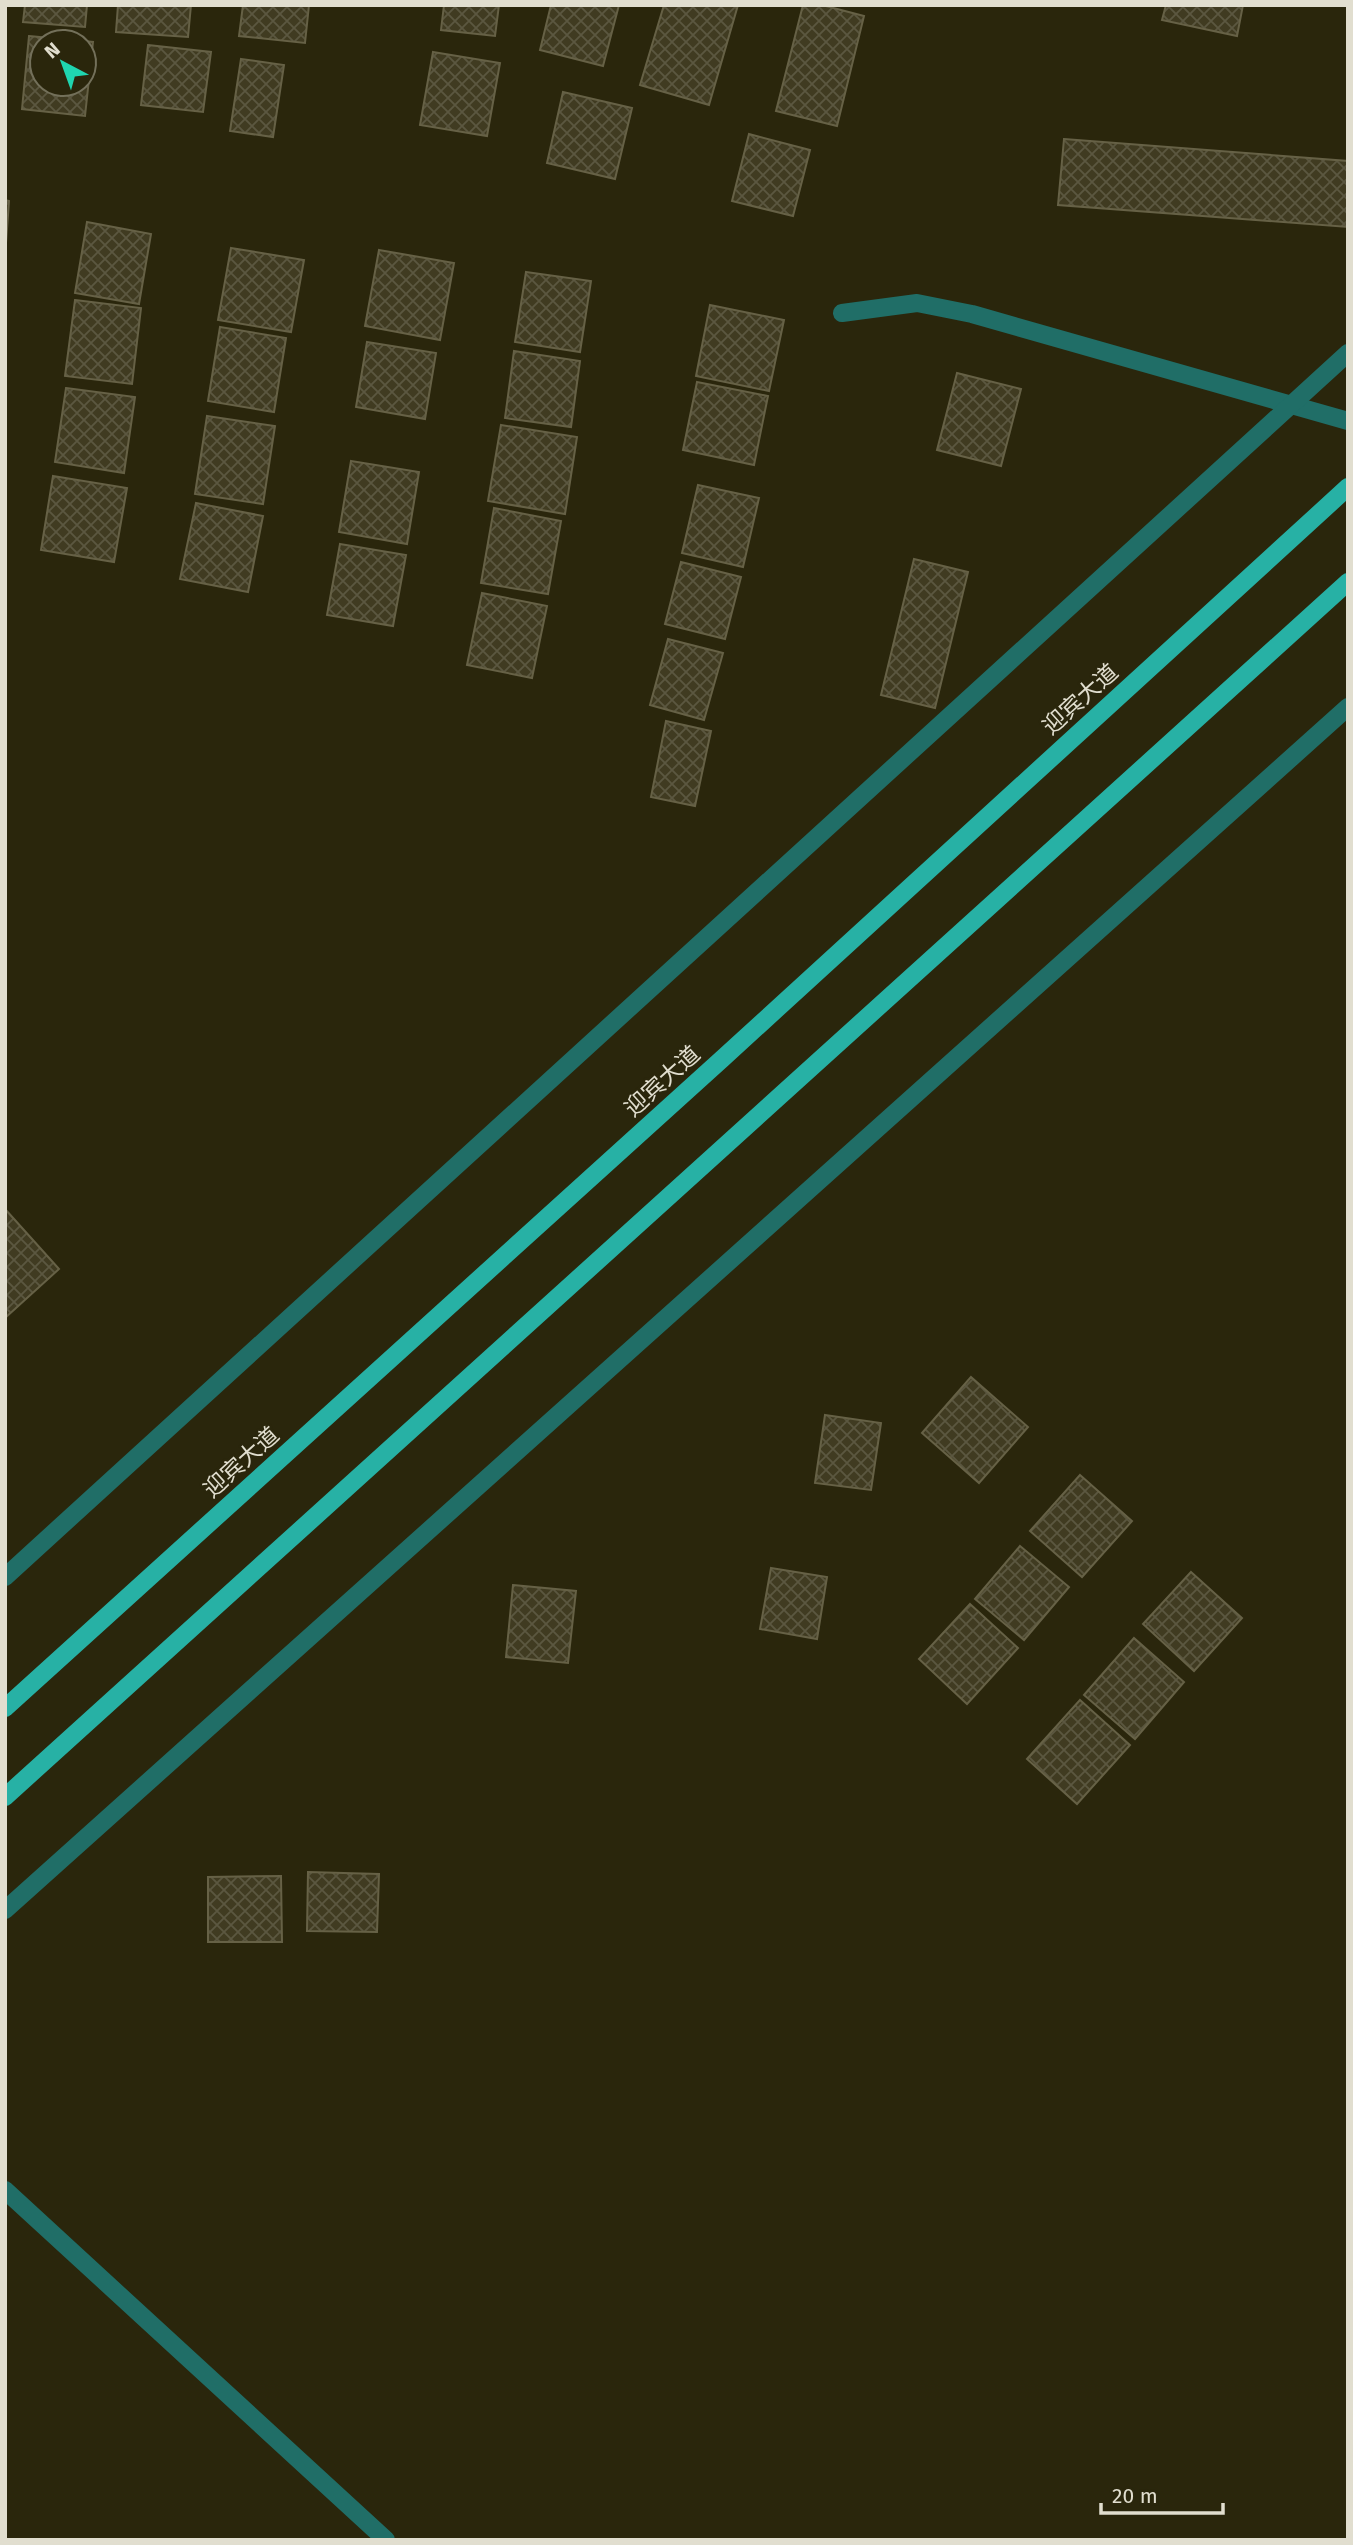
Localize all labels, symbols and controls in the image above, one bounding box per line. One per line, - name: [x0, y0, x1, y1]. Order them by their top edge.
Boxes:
- north arrow: [28, 28, 98, 98]
- text: N: [40, 38, 64, 63]
- street label: 迎宾大道: [1036, 658, 1124, 740]
- street label: 迎宾大道: [618, 1040, 706, 1122]
- street label: 迎宾大道: [197, 1421, 285, 1503]
- scale bar: [1101, 2472, 1224, 2516]
- text: 20 m: [1112, 2483, 1158, 2509]

